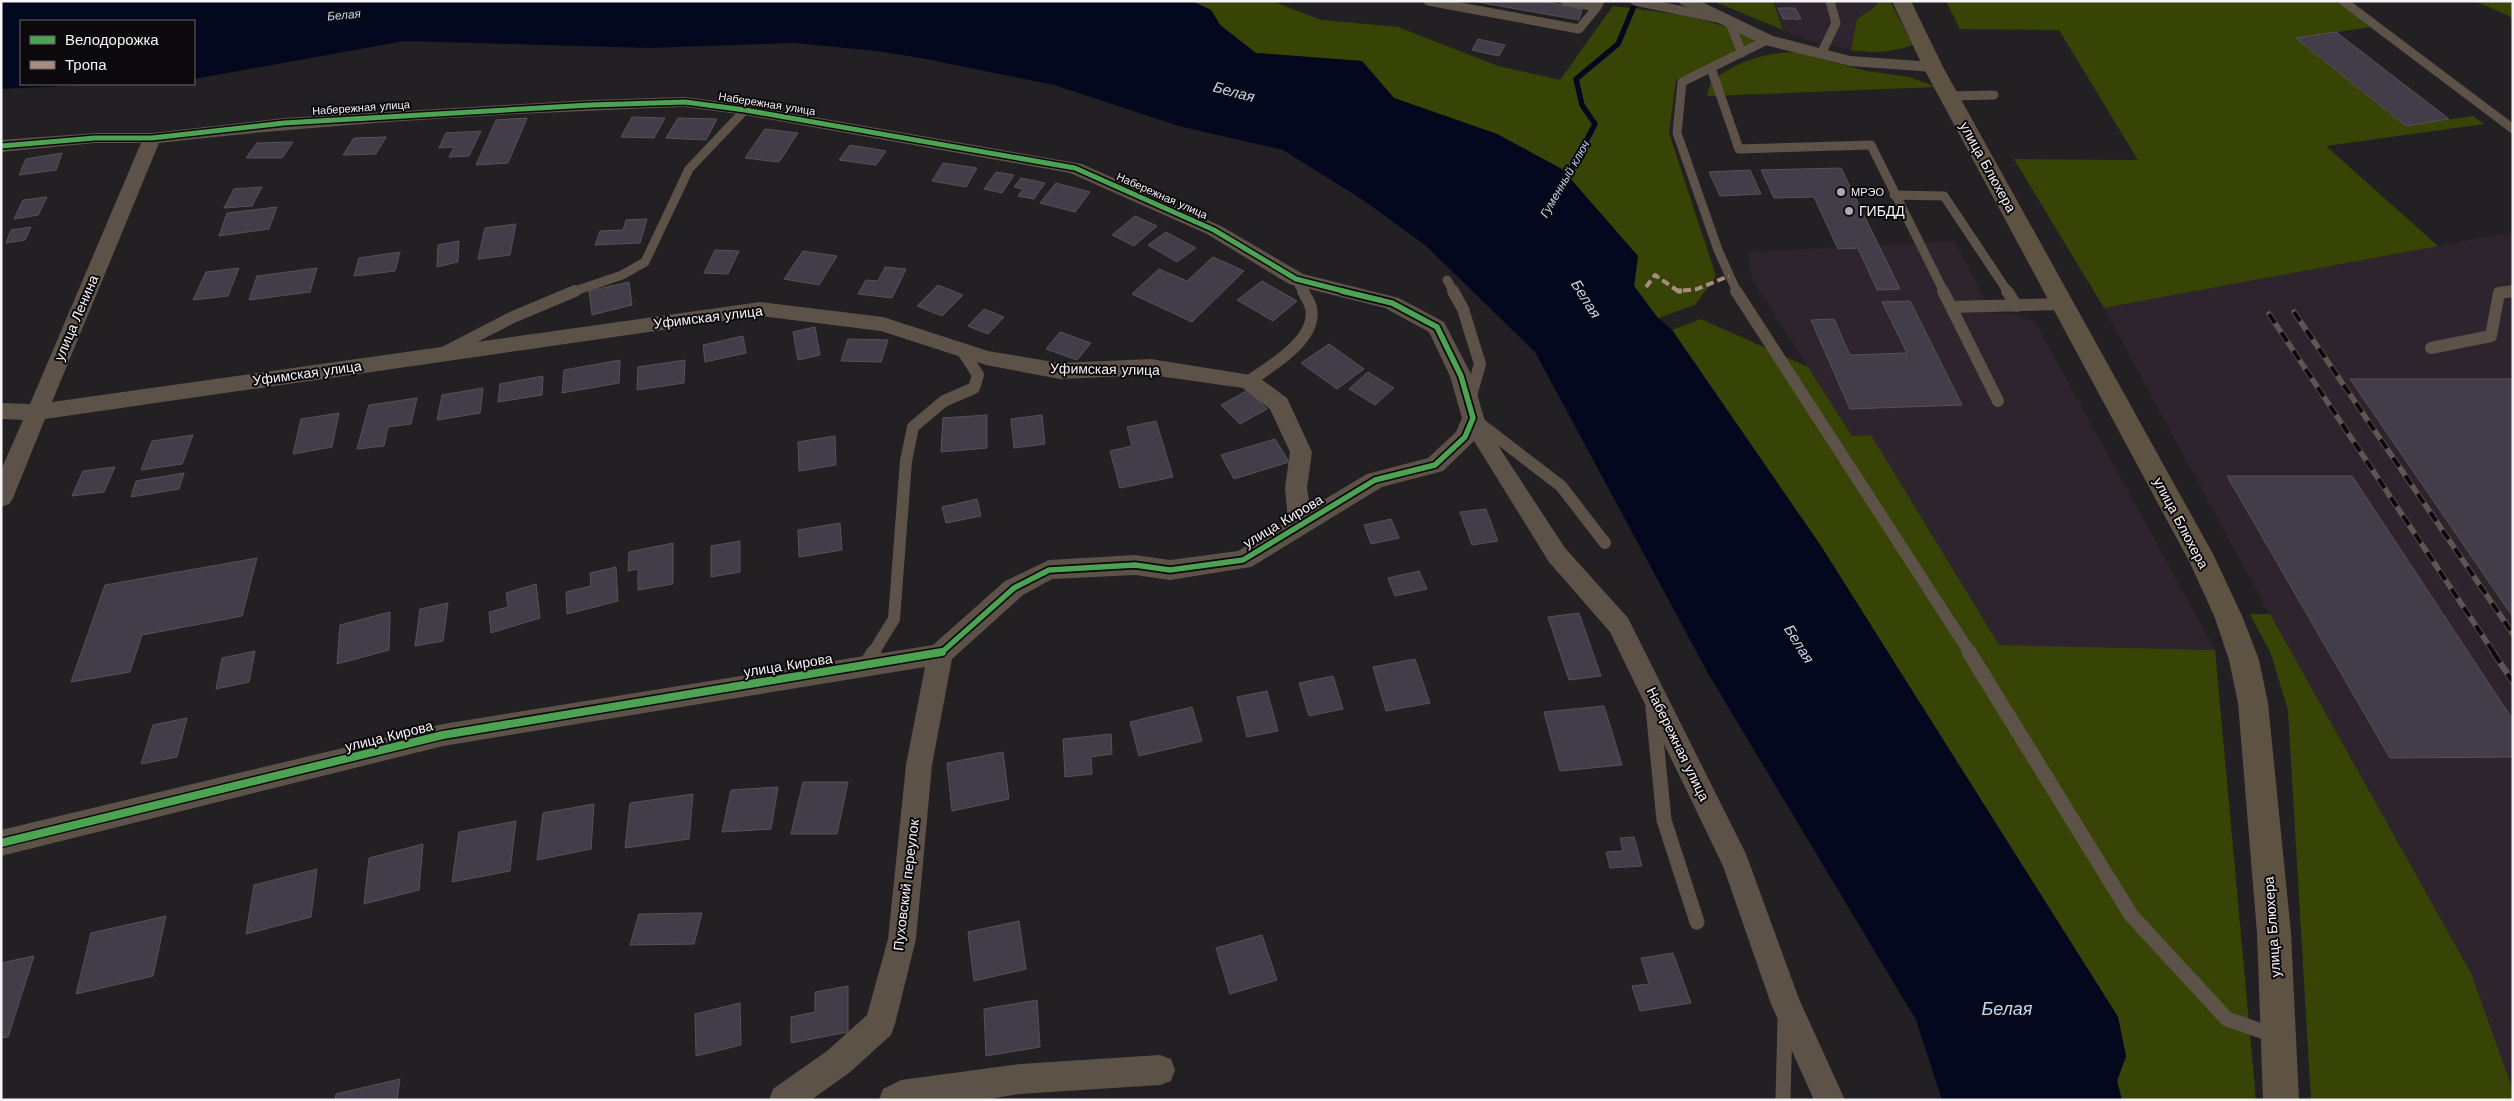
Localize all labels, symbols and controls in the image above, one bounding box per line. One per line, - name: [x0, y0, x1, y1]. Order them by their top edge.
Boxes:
- water label: Белая: [326, 6, 362, 23]
- legend: [20, 20, 195, 85]
- text: Велодорожка: [65, 31, 159, 49]
- text: Тропа: [65, 56, 107, 74]
- water label: Белая: [1211, 78, 1257, 106]
- street label: Набережная улица: [718, 90, 817, 118]
- street label: Набережная улица: [312, 98, 411, 118]
- street label: улица Блюхера: [1957, 119, 2020, 215]
- water label: Гуменный ключ: [1537, 138, 1593, 220]
- street label: Набережная улица: [1115, 170, 1210, 222]
- marker: МРЭО: [1835, 186, 1847, 198]
- place label: МРЭО: [1851, 186, 1884, 199]
- place label: ГИБДД: [1859, 203, 1905, 219]
- marker: ГИБДД: [1843, 205, 1855, 217]
- street label: улица Ленина: [51, 273, 101, 363]
- water label: Белая: [1567, 276, 1605, 322]
- street label: Уфимская улица: [652, 302, 764, 332]
- street label: Уфимская улица: [251, 357, 363, 389]
- street label: Уфимская улица: [1050, 360, 1160, 378]
- street label: улица Блюхера: [2150, 475, 2212, 572]
- street label: улица Кирова: [1240, 491, 1326, 551]
- water label: Белая: [1780, 621, 1818, 667]
- street label: улица Кирова: [742, 650, 834, 680]
- street label: Набережная улица: [1643, 684, 1713, 804]
- street label: улица Кирова: [343, 717, 435, 755]
- street label: Пуховский переулок: [890, 818, 922, 952]
- street label: улица Блюхера: [2260, 876, 2284, 978]
- water label: Белая: [1982, 998, 2033, 1019]

